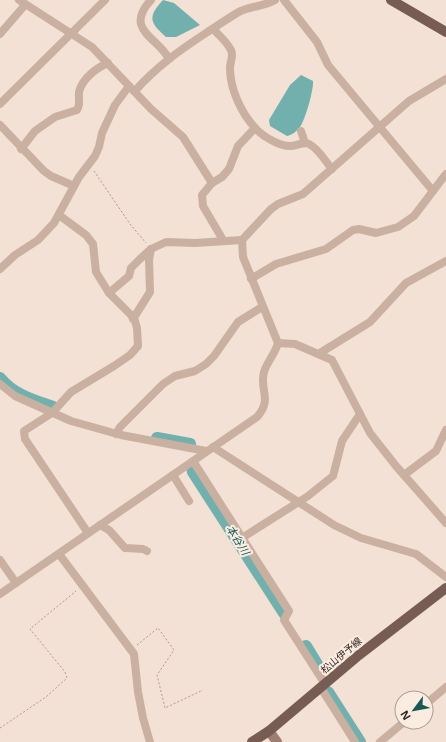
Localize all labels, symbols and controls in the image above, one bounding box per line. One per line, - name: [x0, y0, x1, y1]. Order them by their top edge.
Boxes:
- water label: 本谷川: [223, 522, 254, 559]
- street label: 松山伊予線: [317, 634, 365, 676]
- north arrow: [394, 690, 434, 730]
- text: N: [396, 708, 414, 723]

